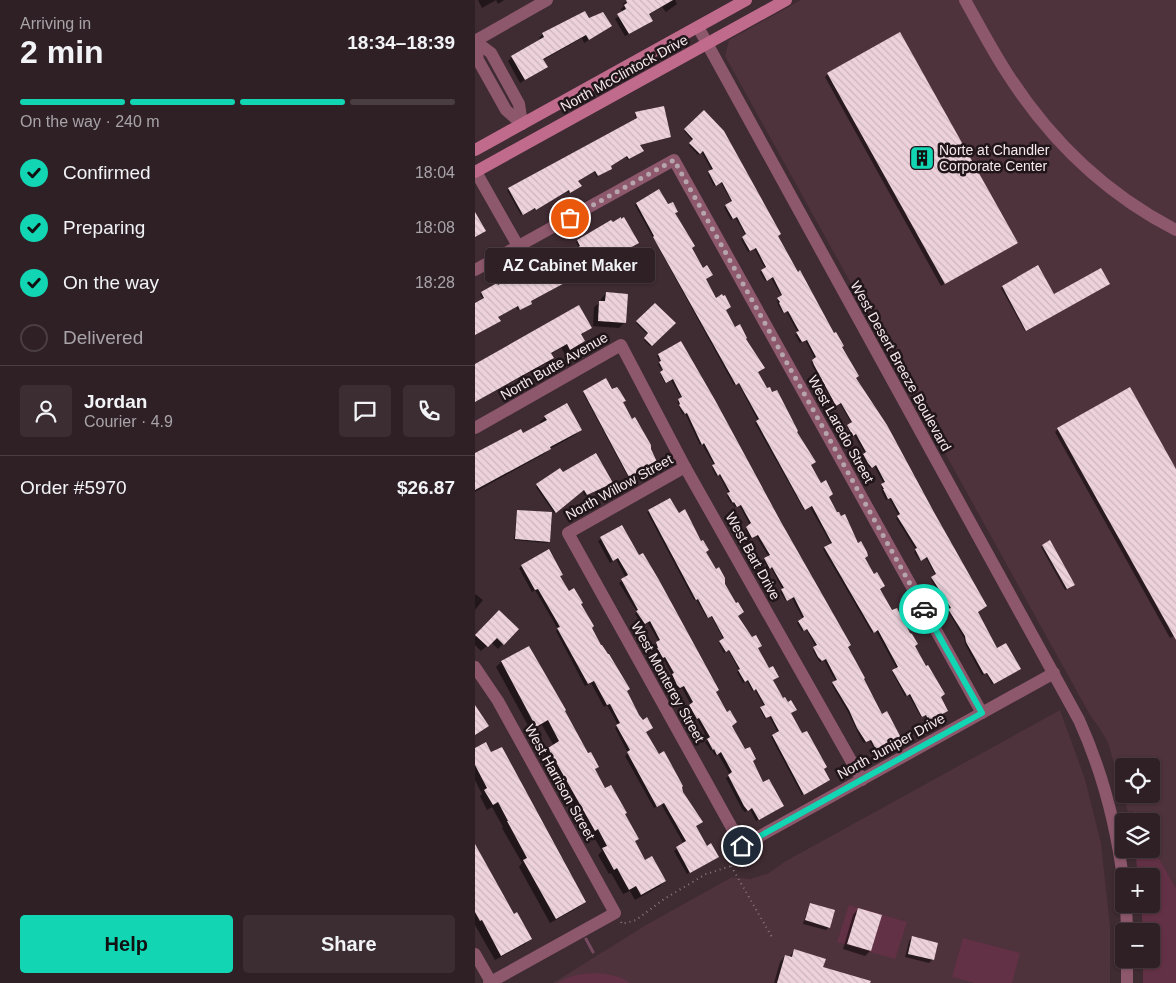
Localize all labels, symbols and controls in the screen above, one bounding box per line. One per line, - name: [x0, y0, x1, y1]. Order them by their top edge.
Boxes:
- text: Arriving in: [20, 15, 91, 32]
- street label: North McClintock Drive: [558, 31, 691, 115]
- text: 18:34–18:39: [347, 32, 455, 53]
- text: 2 min: [20, 34, 104, 70]
- text: On the way · 240 m: [20, 113, 160, 130]
- place label: Norte at Chandler Corporate Center: [939, 142, 1050, 174]
- building icon: Norte at Chandler Corporate Center: [909, 145, 935, 171]
- icon: check: [20, 159, 48, 187]
- text: Confirmed: [63, 162, 151, 183]
- text: 18:04: [415, 164, 455, 181]
- pin: [549, 197, 591, 239]
- icon: bag: [556, 204, 584, 232]
- icon: check: [20, 214, 48, 242]
- text: Preparing: [63, 217, 145, 238]
- text: 18:08: [415, 219, 455, 236]
- callout: AZ Cabinet Maker: [485, 248, 655, 283]
- text: AZ Cabinet Maker: [502, 257, 638, 274]
- icon: check: [20, 269, 48, 297]
- text: On the way: [63, 272, 159, 293]
- text: 18:28: [415, 274, 455, 291]
- street label: West Desert Breeze Boulevard: [847, 278, 955, 454]
- text: Delivered: [63, 327, 143, 348]
- street label: North Butte Avenue: [498, 329, 611, 403]
- street label: West Laredo Street: [805, 372, 877, 486]
- button: person: [20, 385, 72, 437]
- button: chat: [339, 385, 391, 437]
- button: phone: [403, 385, 455, 437]
- text: Jordan: [84, 391, 147, 412]
- text: Courier · 4.9: [84, 413, 173, 430]
- street label: North Willow Street: [563, 451, 675, 523]
- text: Order #5970: [20, 477, 127, 498]
- text: $26.87: [397, 477, 455, 498]
- street label: West Bart Drive: [722, 509, 784, 603]
- courier: [899, 584, 949, 634]
- icon: car: [910, 595, 938, 623]
- street label: West Monterey Street: [628, 619, 708, 745]
- street label: North Juniper Drive: [834, 710, 948, 782]
- street label: West Harrison Street: [522, 721, 598, 843]
- map controls: [1115, 758, 1160, 968]
- button: locate: [1115, 758, 1160, 803]
- button: layers: [1115, 813, 1160, 858]
- pin: [721, 825, 763, 867]
- icon: home: [728, 832, 756, 860]
- button: +: [1115, 868, 1160, 913]
- button: Help: [20, 915, 233, 973]
- button: Share: [243, 915, 455, 973]
- button: −: [1115, 923, 1160, 968]

